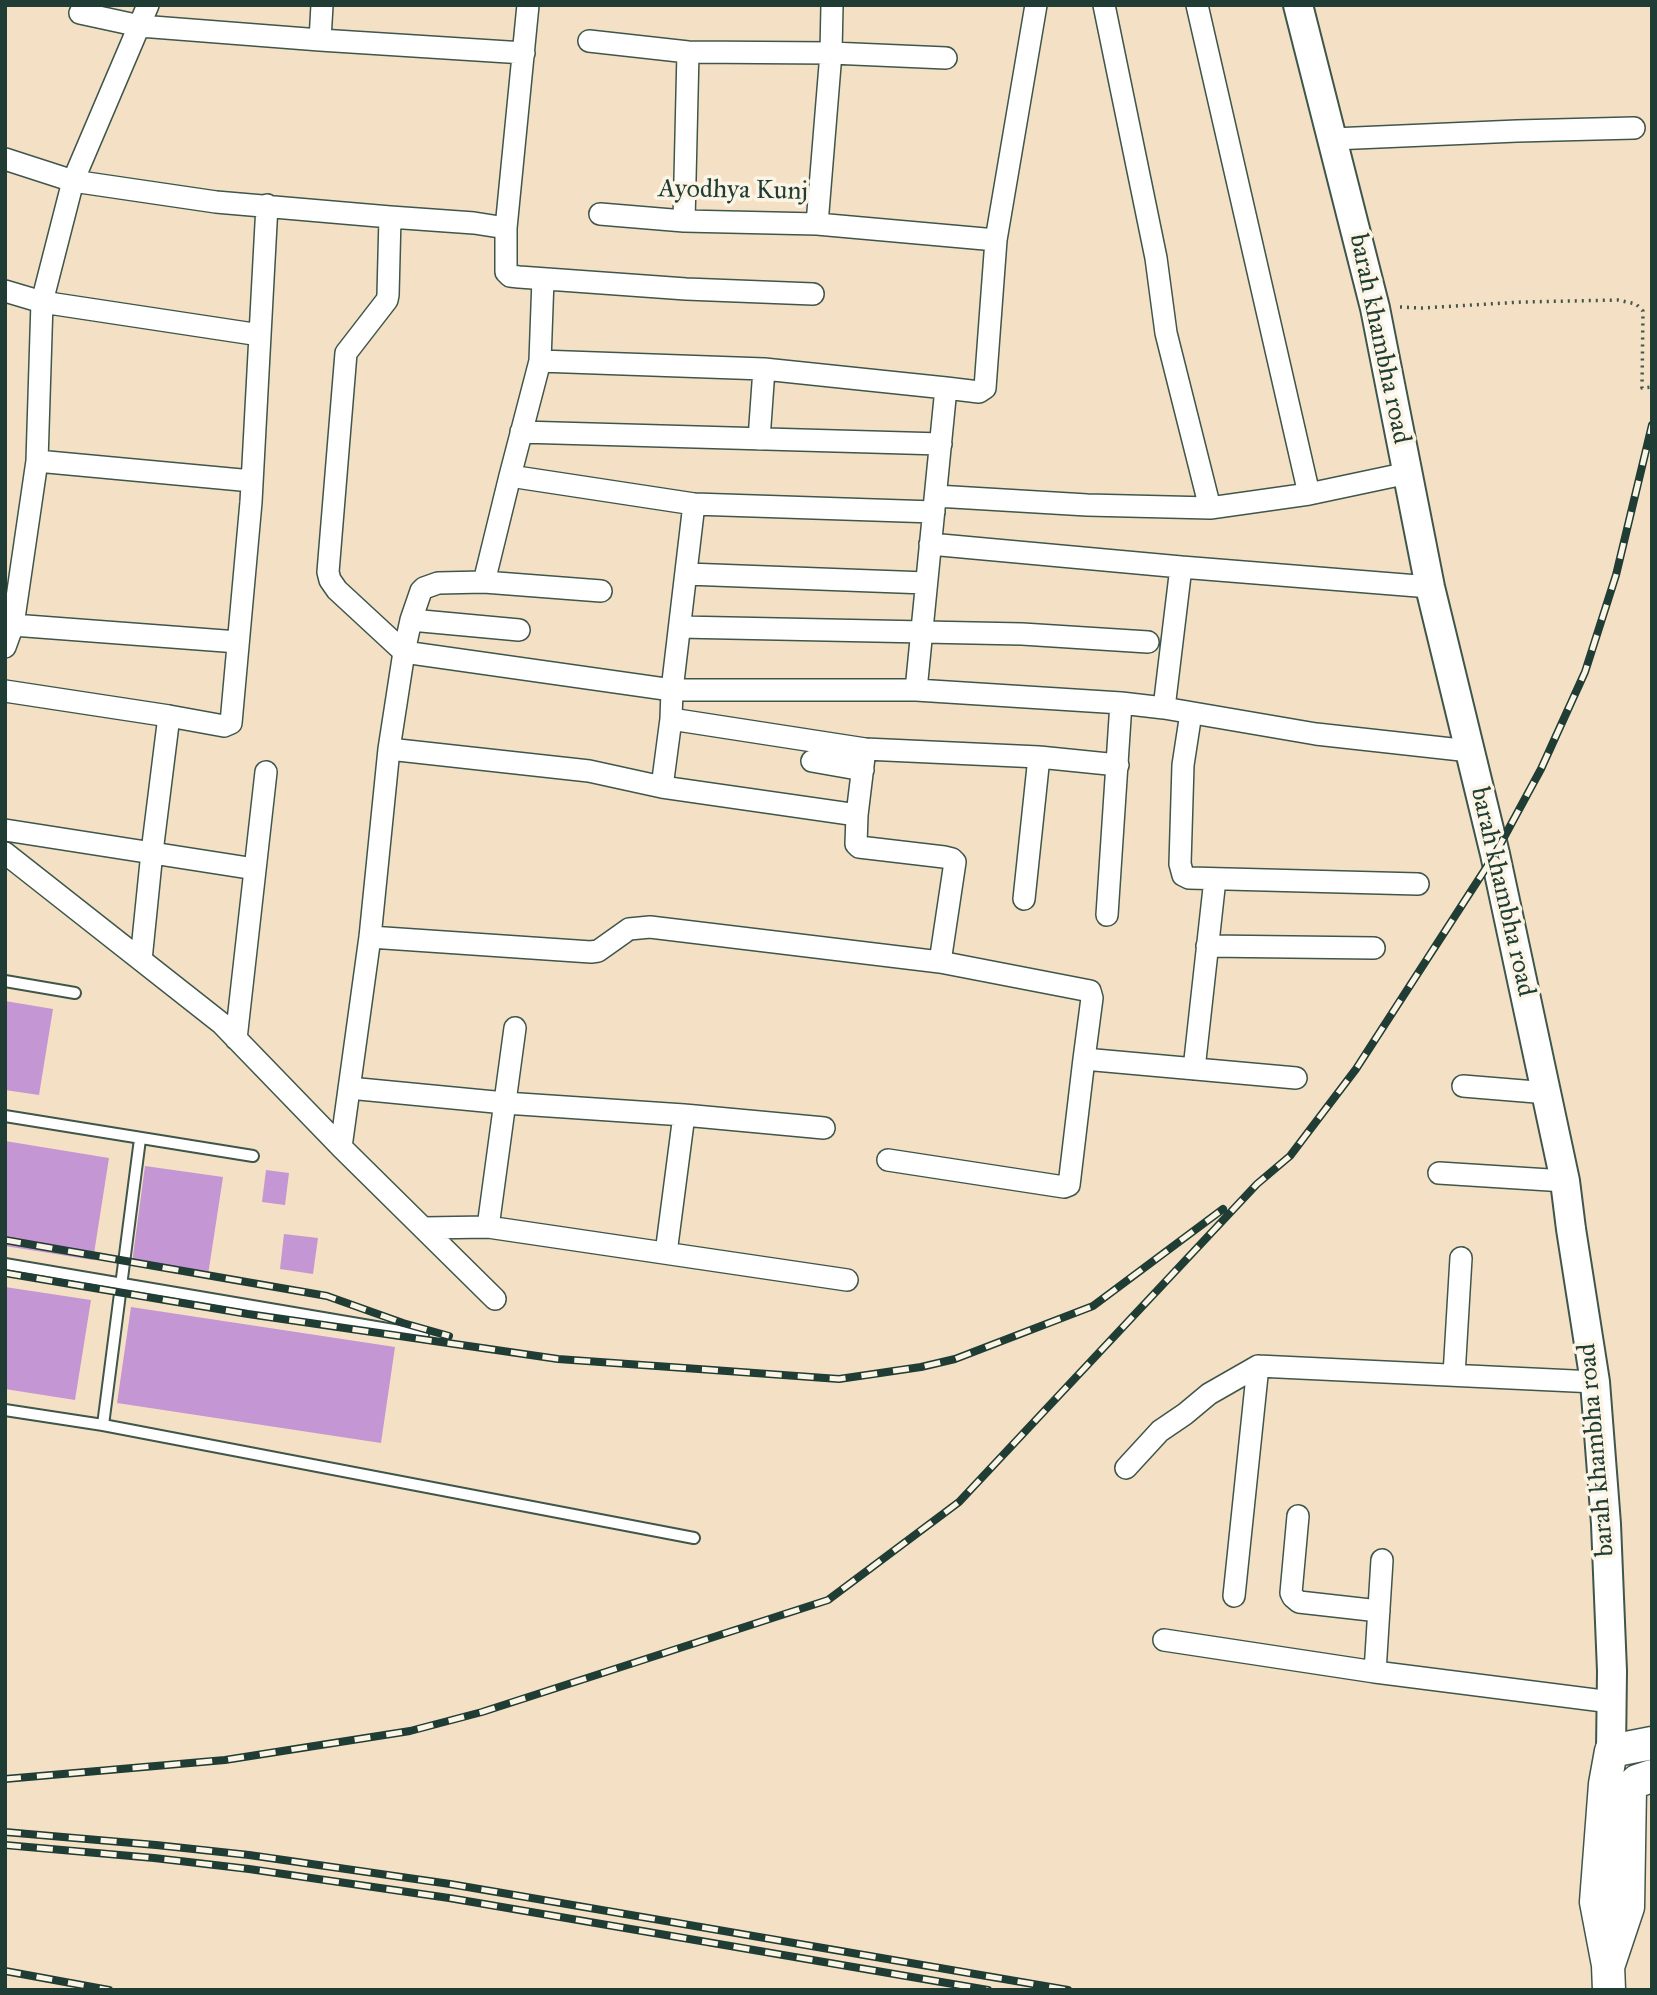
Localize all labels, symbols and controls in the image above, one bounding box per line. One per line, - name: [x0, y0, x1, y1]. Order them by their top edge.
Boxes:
- street label: Ayodhya Kunj: [658, 174, 808, 208]
- street label: barah khambha road: [1341, 231, 1417, 447]
- street label: barah khambha road: [1463, 784, 1541, 1000]
- street label: barah khambha road: [1572, 1342, 1622, 1558]

